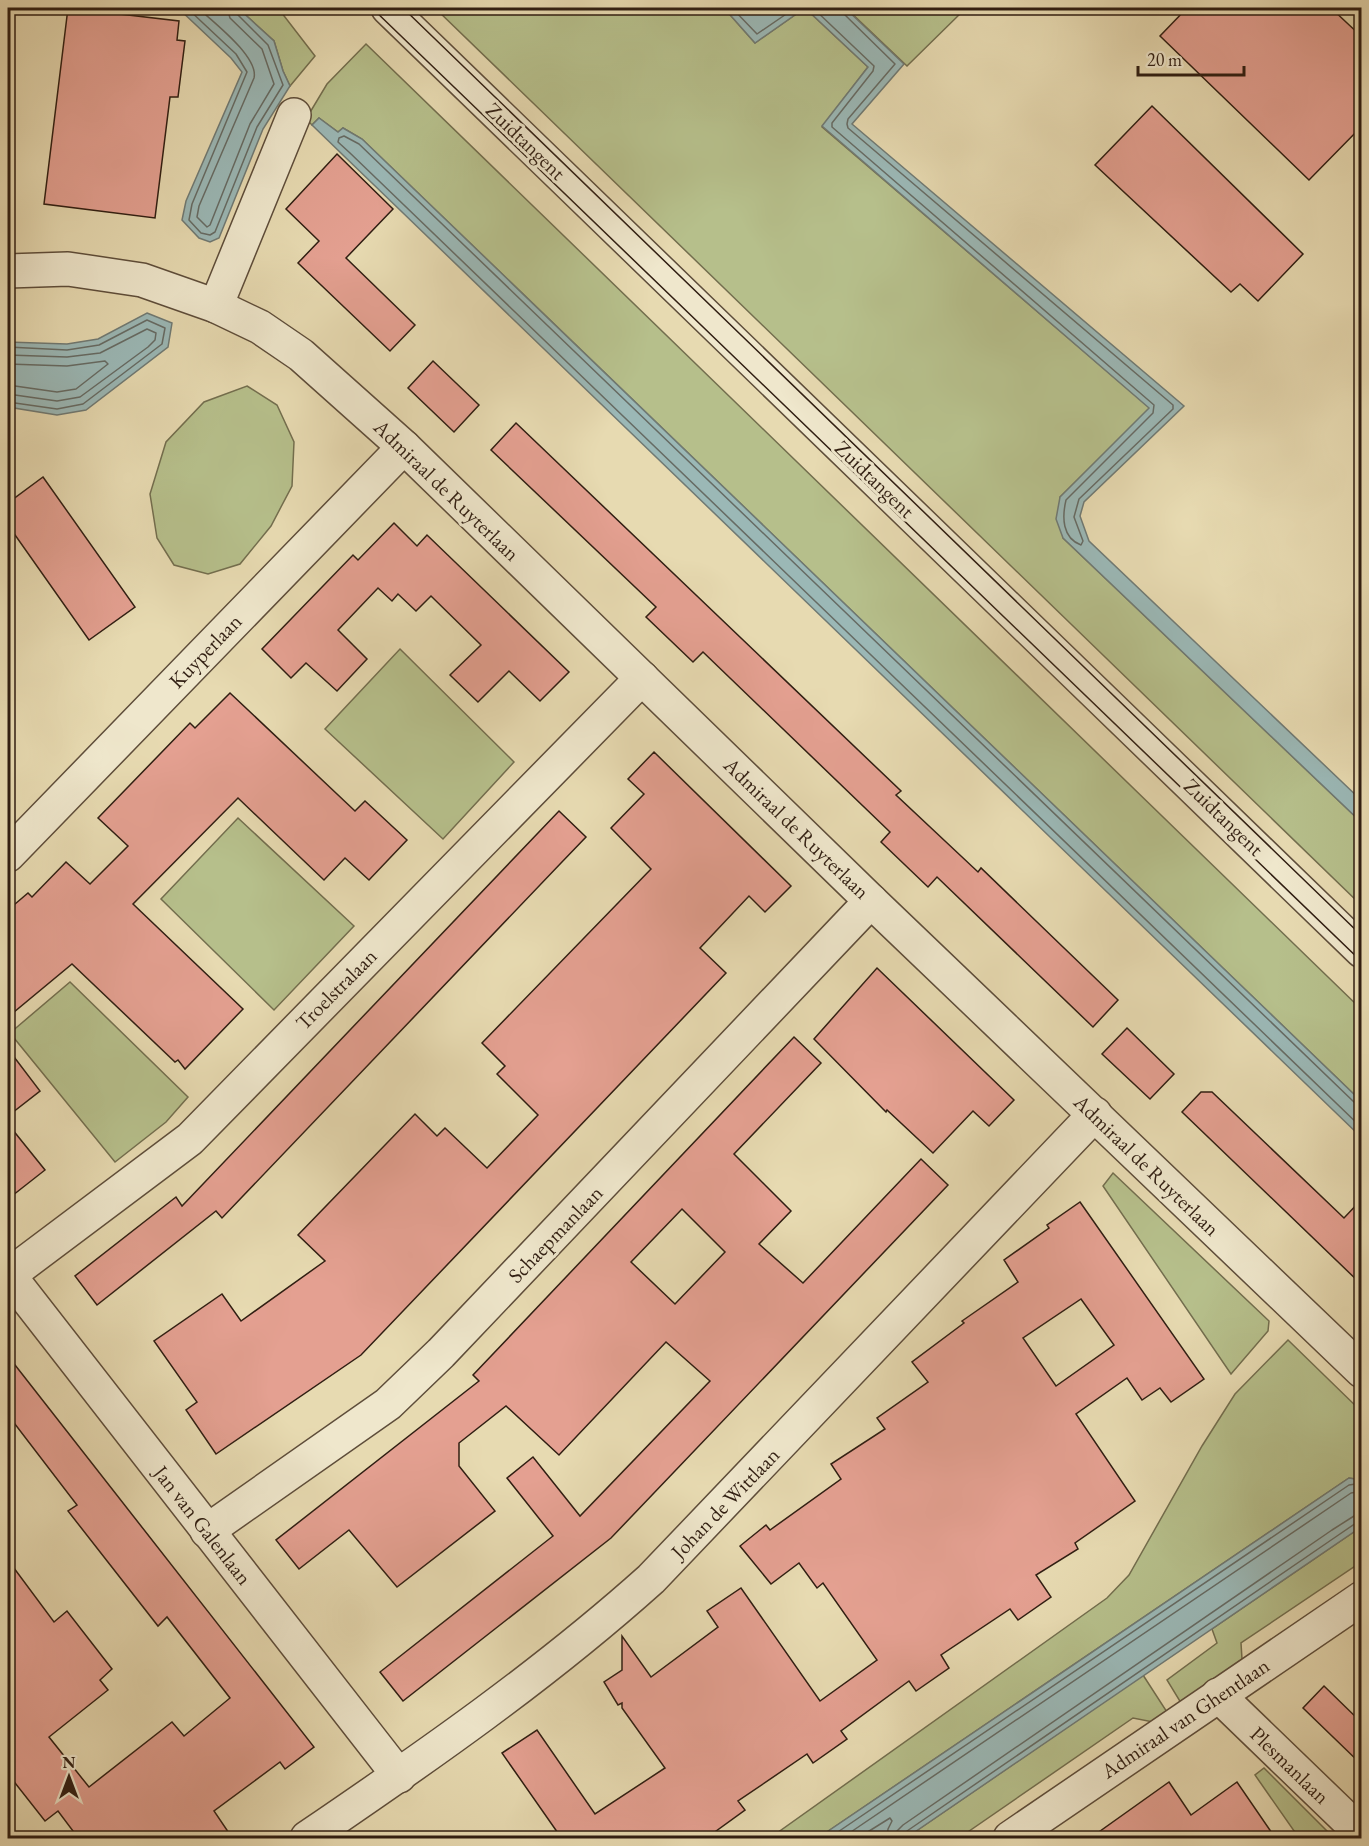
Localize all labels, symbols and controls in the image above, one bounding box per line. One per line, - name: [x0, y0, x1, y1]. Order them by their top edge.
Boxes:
- scale bar: [1138, 39, 1244, 77]
- text: 20 m: [1147, 48, 1182, 71]
- street label: Zuidtangent: [480, 96, 572, 186]
- street label: Admiraal de Ruyterlaan: [368, 413, 526, 567]
- street label: Zuidtangent: [829, 434, 921, 524]
- street label: Kuyperlaan: [163, 608, 247, 694]
- street label: Admiraal de Ruyterlaan: [718, 751, 876, 905]
- street label: Zuidtangent: [1178, 772, 1270, 862]
- street label: Troelstralaan: [290, 943, 382, 1035]
- street label: Admiraal de Ruyterlaan: [1068, 1088, 1226, 1242]
- street label: Schaepmanlaan: [502, 1180, 608, 1288]
- street label: Johan de Wittlaan: [664, 1442, 785, 1566]
- street label: Jan van Galenlaan: [147, 1458, 258, 1590]
- street label: Admiraal van Ghentlaan: [1095, 1652, 1274, 1785]
- street label: Plesmanlaan: [1245, 1720, 1335, 1810]
- north arrow: [39, 1747, 99, 1807]
- text: N: [63, 1752, 76, 1773]

